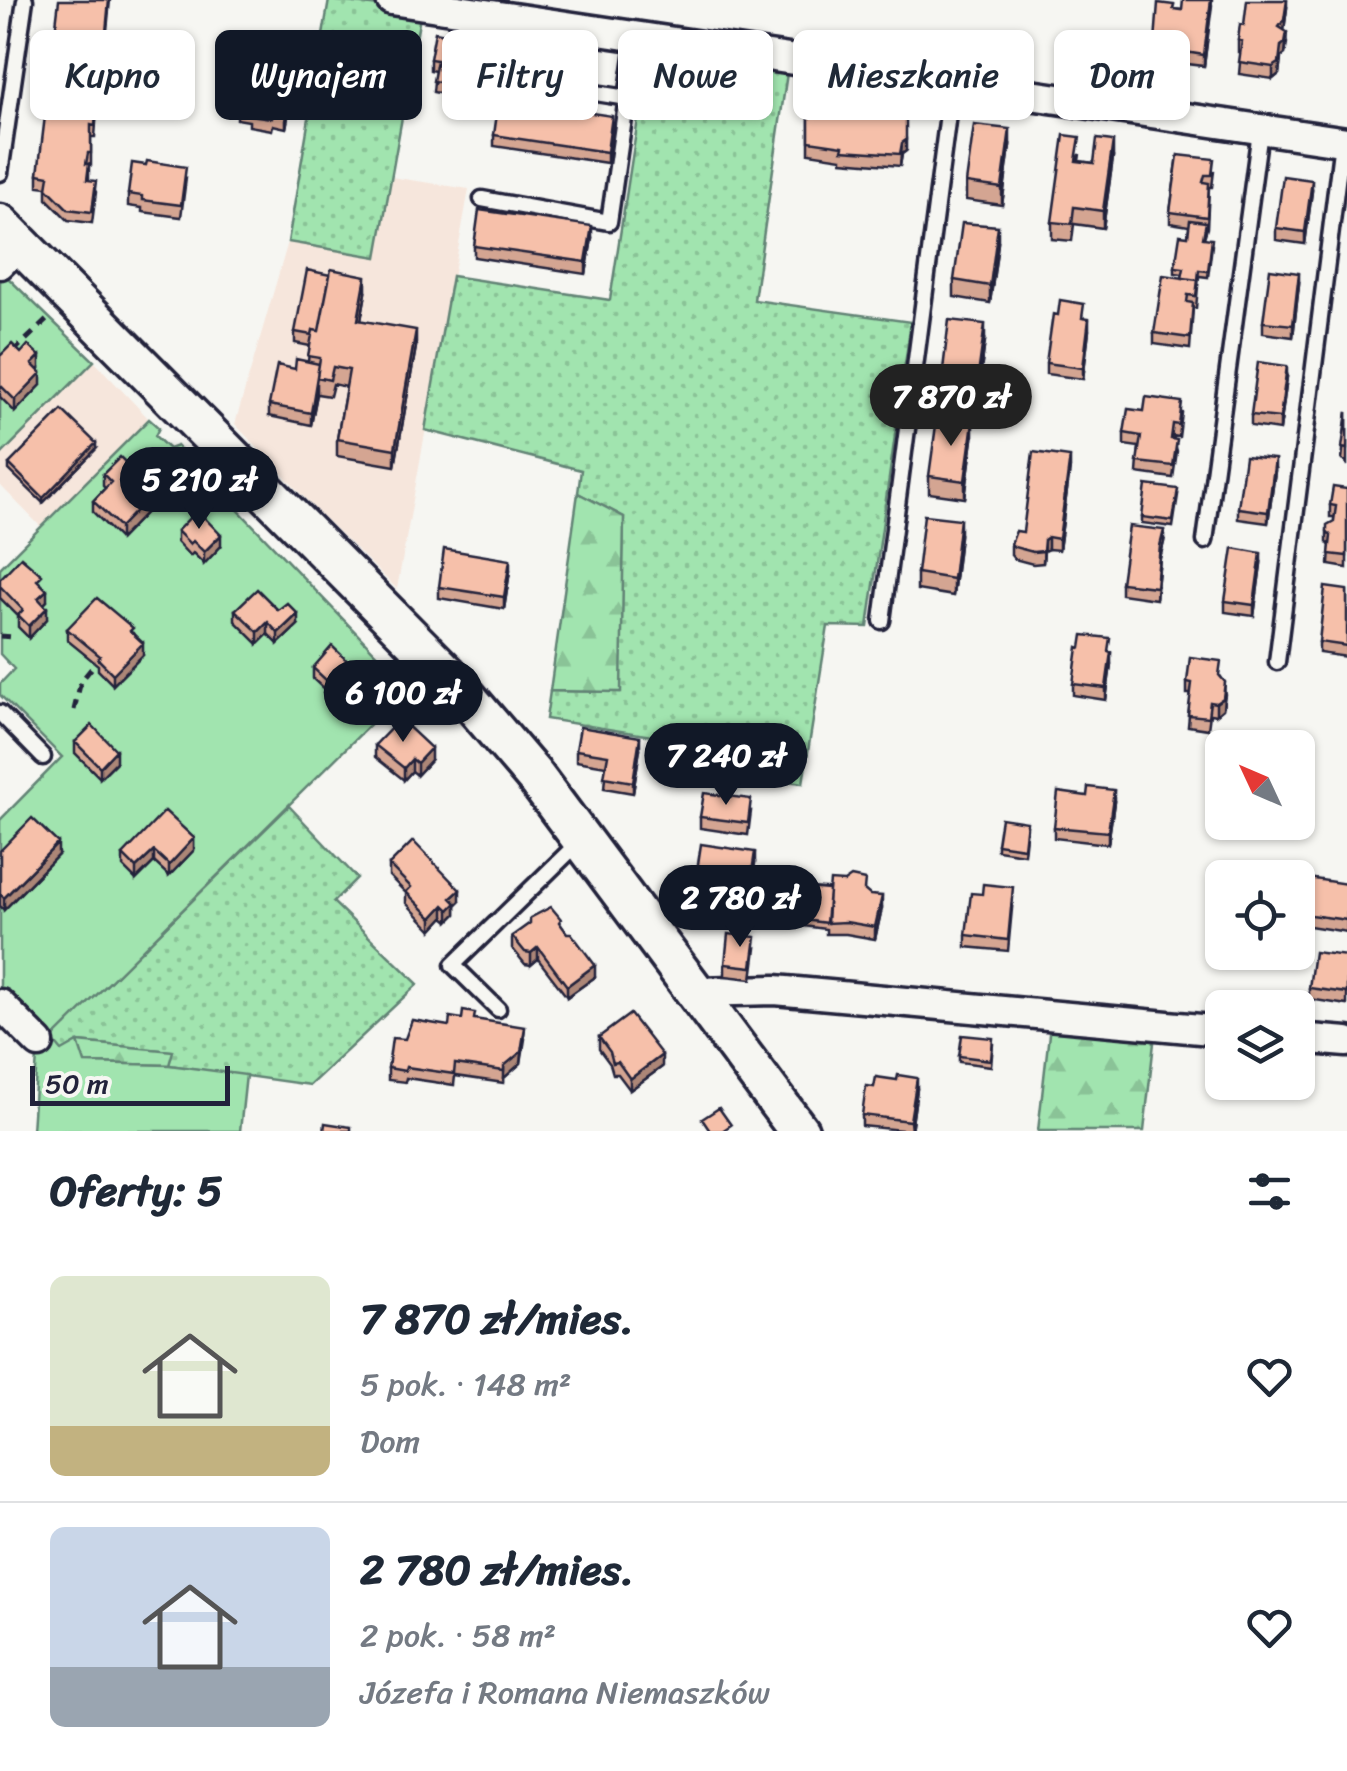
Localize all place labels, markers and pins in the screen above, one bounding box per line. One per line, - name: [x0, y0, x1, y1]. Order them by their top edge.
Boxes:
- pin: 7 870 zł: [848, 364, 1054, 449]
- pin: 5 210 zł: [96, 447, 302, 532]
- pin: 6 100 zł: [300, 660, 506, 745]
- pin: 7 240 zł: [623, 723, 829, 808]
- pin: 2 780 zł: [637, 865, 843, 950]

